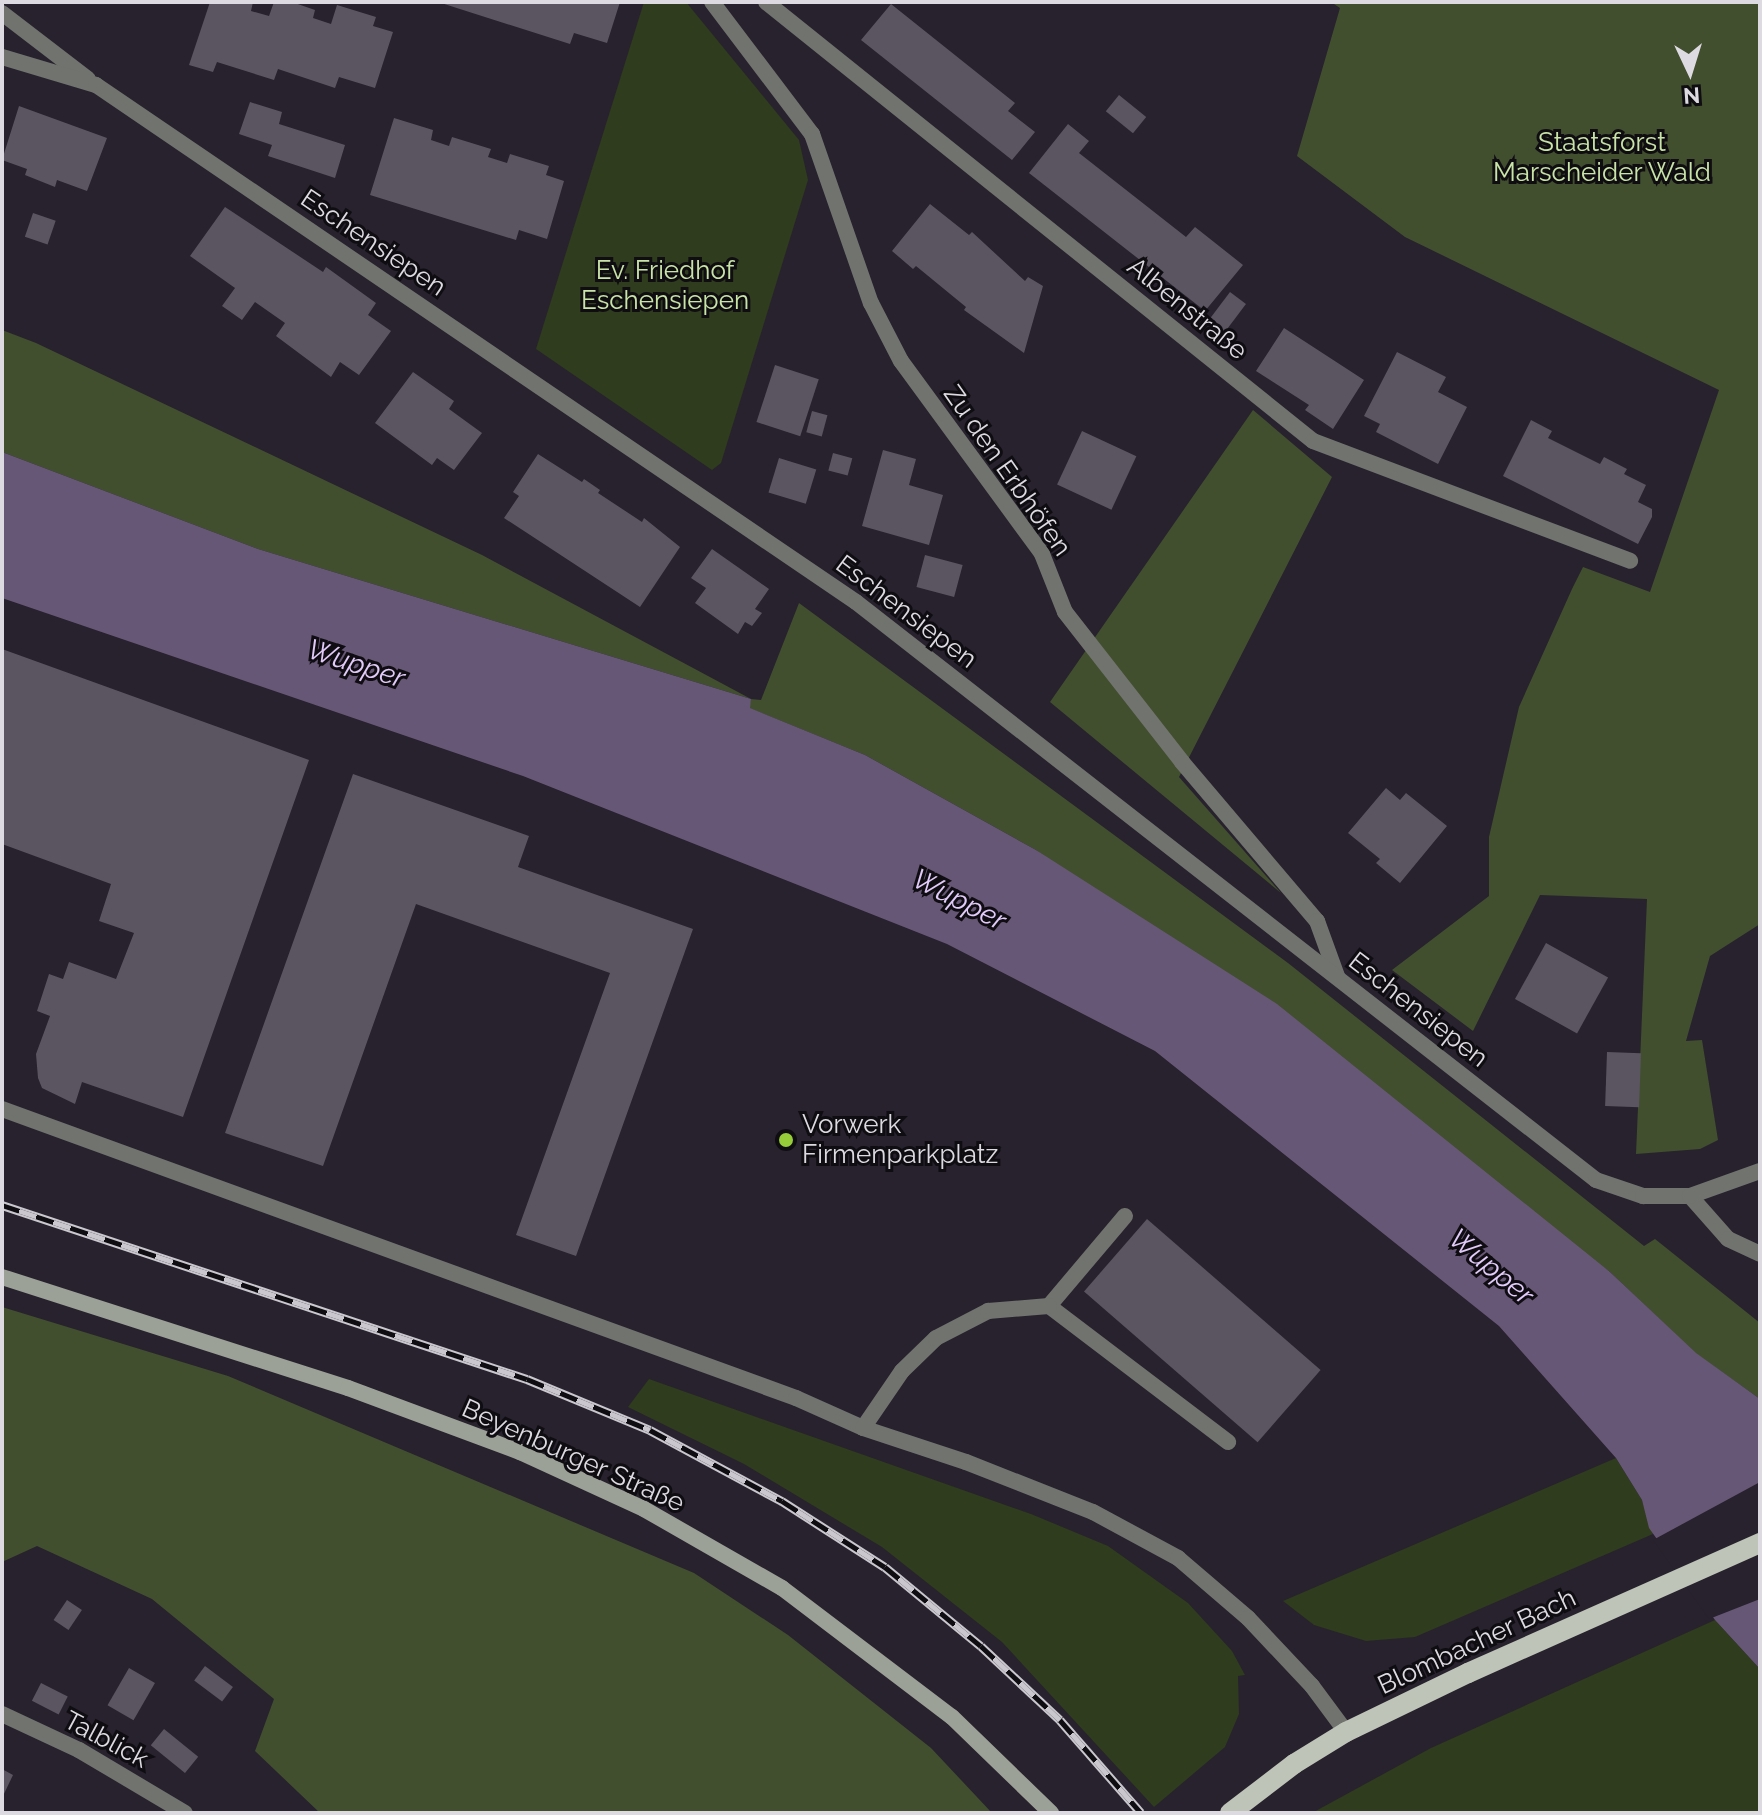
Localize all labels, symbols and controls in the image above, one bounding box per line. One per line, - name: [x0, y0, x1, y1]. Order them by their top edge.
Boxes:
- north arrow: [1650, 32, 1730, 112]
- text: N: [1682, 82, 1701, 109]
- park label: Staatsforst Marscheider Wald: [1492, 127, 1712, 188]
- street label: Eschensiepen: [295, 183, 451, 303]
- street label: Albenstraße: [1121, 251, 1253, 367]
- park label: Ev. Friedhof Eschensiepen: [581, 255, 749, 316]
- street label: Zu den Erbhöfen: [937, 380, 1077, 562]
- street label: Eschensiepen: [829, 549, 983, 675]
- water label: Wupper: [303, 632, 409, 696]
- water label: Wupper: [907, 862, 1011, 938]
- street label: Eschensiepen: [1342, 946, 1494, 1074]
- place label: Vorwerk Firmenparkplatz: [802, 1109, 998, 1170]
- marker: Vorwerk Firmenparkplatz: [777, 1131, 795, 1149]
- water label: Wupper: [1442, 1222, 1540, 1312]
- street label: Beyenburger Straße: [457, 1393, 689, 1519]
- street label: Blombacher Bach: [1373, 1582, 1581, 1702]
- street label: Talblick: [58, 1705, 154, 1775]

